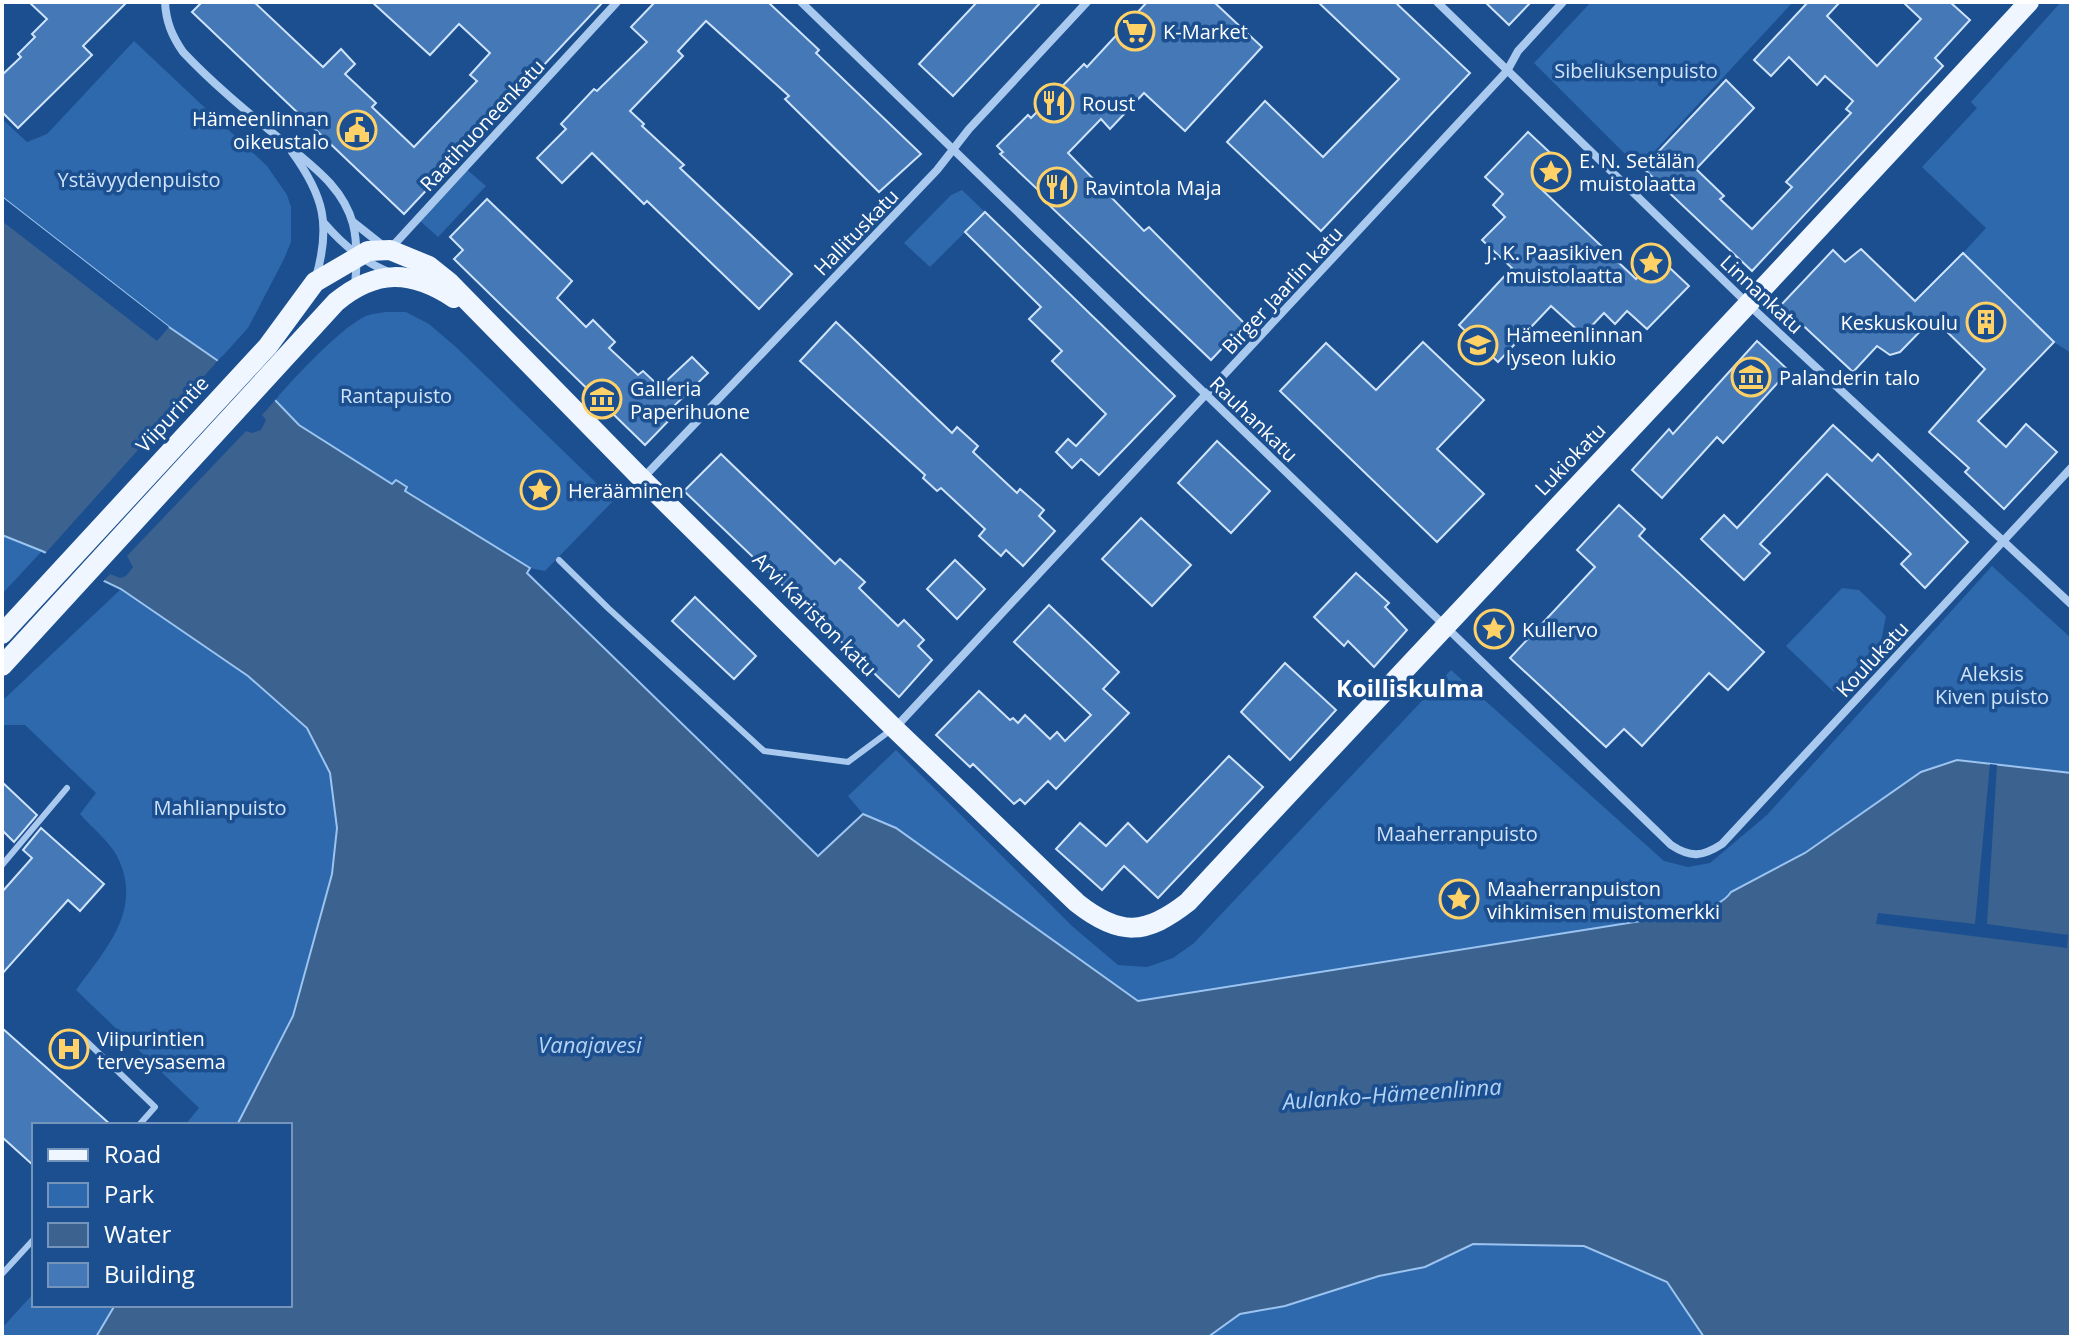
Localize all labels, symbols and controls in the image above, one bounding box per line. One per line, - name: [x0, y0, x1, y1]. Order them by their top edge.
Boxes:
- supermarket icon: K-Market: [1114, 10, 1156, 52]
- place label: K-Market: [1163, 18, 1248, 45]
- street label: Raatihuoneenkatu: [414, 53, 550, 197]
- park label: Sibeliuksenpuisto: [1554, 57, 1718, 84]
- restaurant icon: Roust: [1033, 82, 1075, 124]
- place label: Roust: [1082, 90, 1135, 117]
- place label: Hämeenlinnan oikeustalo: [192, 105, 329, 155]
- public building icon: Hämeenlinnan oikeustalo: [336, 109, 378, 151]
- place label: E. N. Setälän muistolaatta: [1579, 147, 1696, 197]
- place icon: E. N. Setälän muistolaatta: [1530, 151, 1572, 193]
- park label: Ystävyydenpuisto: [58, 166, 220, 193]
- restaurant icon: Ravintola Maja: [1036, 166, 1078, 208]
- place label: Ravintola Maja: [1085, 174, 1222, 201]
- street label: Hallituskatu: [808, 183, 904, 281]
- street label: Birger Jaarlin katu: [1216, 220, 1348, 360]
- place label: J. K. Paasikiven muistolaatta: [1485, 239, 1623, 289]
- place icon: J. K. Paasikiven muistolaatta: [1630, 242, 1672, 284]
- street label: Linnankatu: [1715, 249, 1809, 339]
- building icon: Keskuskoulu: [1965, 301, 2007, 343]
- place label: Keskuskoulu: [1841, 309, 1958, 336]
- place label: Hämeenlinnan lyseon lukio: [1506, 321, 1643, 371]
- school or university icon: Hämeenlinnan lyseon lukio: [1457, 324, 1499, 366]
- museum icon: Palanderin talo: [1730, 356, 1772, 398]
- place label: Palanderin talo: [1779, 364, 1920, 391]
- street label: Viipurintie: [130, 370, 214, 458]
- street label: Rauhankatu: [1204, 370, 1304, 468]
- place label: Galleria Paperihuone: [630, 375, 750, 425]
- museum icon: Galleria Paperihuone: [581, 378, 623, 420]
- park label: Rantapuisto: [340, 382, 452, 409]
- street label: Lukiokatu: [1529, 417, 1611, 501]
- place icon: Herääminen: [519, 469, 561, 511]
- place label: Herääminen: [568, 477, 684, 504]
- street label: Arvi Kariston katu: [747, 546, 883, 682]
- place icon: Kullervo: [1473, 608, 1515, 650]
- street label: Koulukatu: [1830, 615, 1914, 703]
- place label: Kullervo: [1522, 616, 1598, 643]
- park label: Aleksis Kiven puisto: [1935, 660, 2049, 710]
- district label: Koilliskulma: [1336, 671, 1484, 704]
- park label: Mahlianpuisto: [153, 794, 287, 821]
- park label: Maaherranpuisto: [1376, 820, 1538, 847]
- place label: Maaherranpuiston vihkimisen muistomerkki: [1487, 875, 1720, 925]
- place icon: Maaherranpuiston vihkimisen muistomerkki: [1438, 878, 1480, 920]
- place label: Viipurintien terveysasema: [97, 1025, 226, 1075]
- hospital icon: Viipurintien terveysasema: [48, 1028, 90, 1070]
- water label: Vanajavesi: [538, 1029, 642, 1059]
- water label: Aulanko–Hämeenlinna: [1279, 1070, 1503, 1116]
- legend: [32, 1123, 292, 1307]
- text: Road: [104, 1137, 161, 1170]
- text: Park: [104, 1177, 155, 1210]
- text: Water: [104, 1217, 172, 1250]
- text: Building: [104, 1257, 195, 1290]

